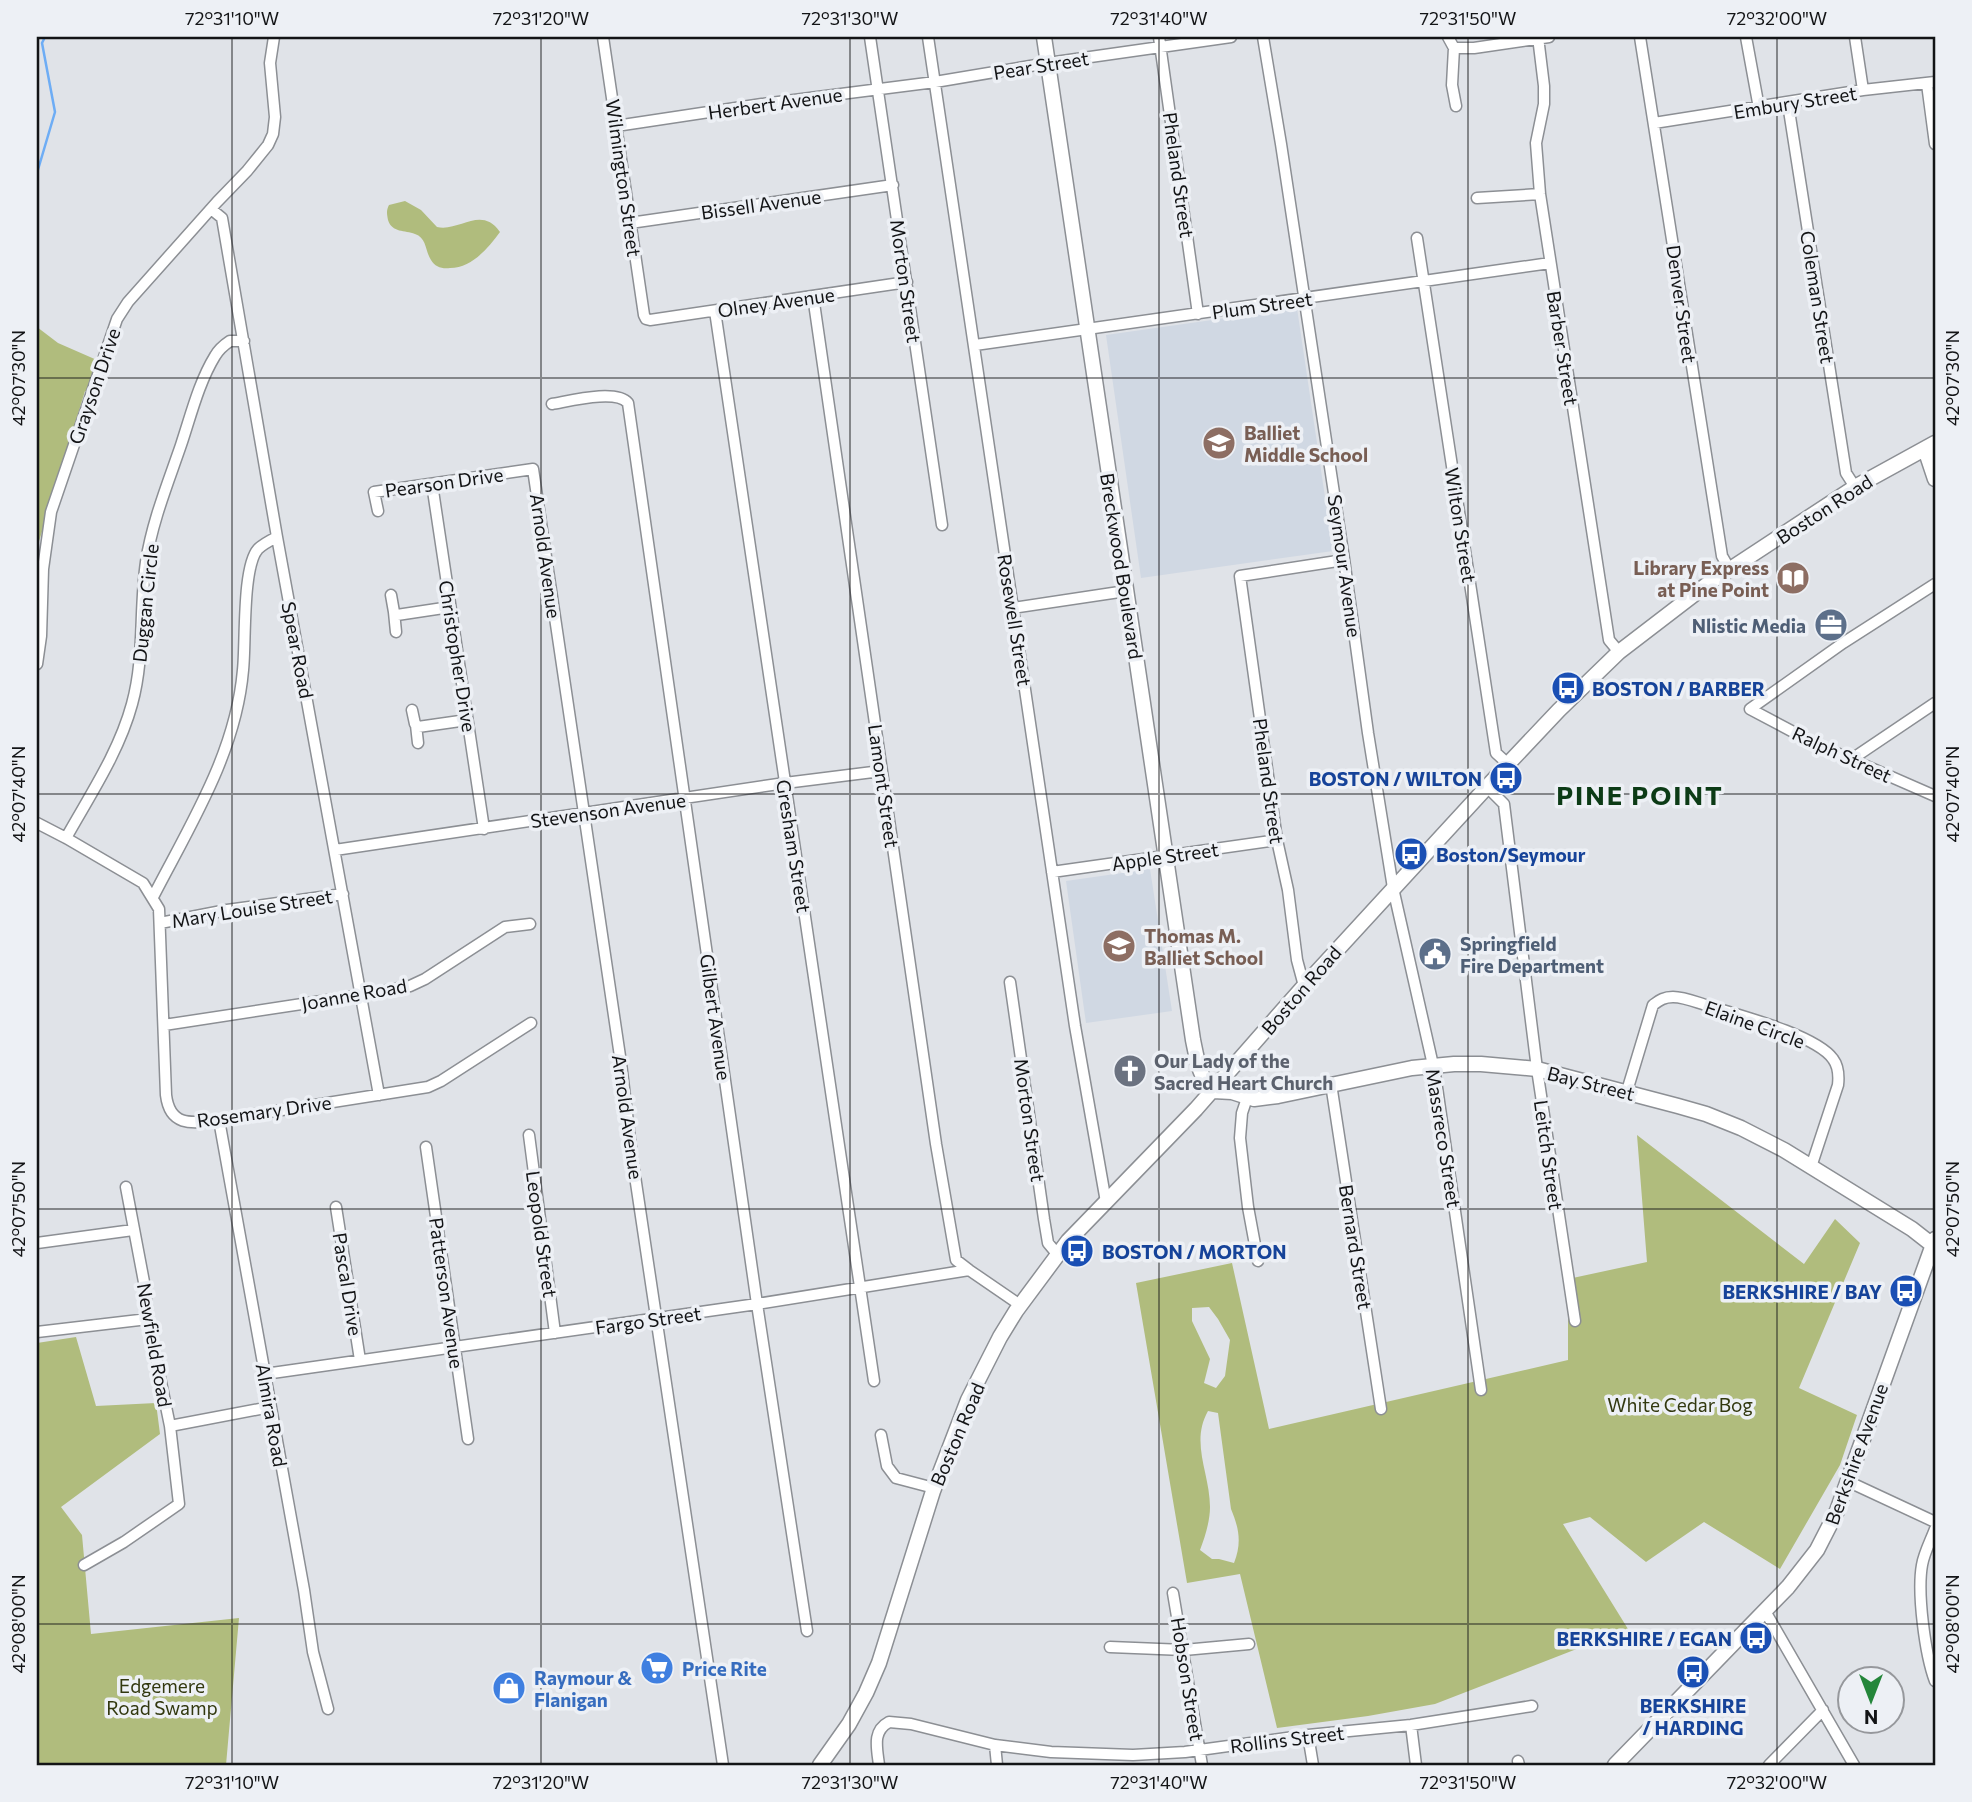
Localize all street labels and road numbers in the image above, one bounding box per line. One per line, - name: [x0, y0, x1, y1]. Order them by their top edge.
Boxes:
- street label: Pear Street: [992, 46, 1091, 84]
- street label: Embury Street: [1732, 81, 1858, 123]
- street label: Herbert Avenue: [706, 82, 844, 124]
- street label: Wilmington Street: [602, 98, 646, 259]
- street label: Pheland Street: [1159, 111, 1199, 240]
- street label: Bissell Avenue: [699, 184, 823, 224]
- street label: Morton Street: [886, 218, 926, 344]
- street label: Coleman Street: [1796, 229, 1840, 365]
- street label: Denver Street: [1662, 243, 1702, 365]
- street label: Olney Avenue: [716, 282, 836, 322]
- street label: Plum Street: [1210, 287, 1314, 323]
- street label: Barber Street: [1543, 289, 1583, 407]
- street label: Grayson Drive: [63, 325, 125, 447]
- street label: Pearson Drive: [383, 462, 505, 502]
- street label: Wilton Street: [1441, 466, 1481, 584]
- street label: Boston Road: [1772, 469, 1876, 549]
- street label: Breckwood Boulevard: [1096, 471, 1148, 661]
- street label: Arnold Avenue: [526, 492, 566, 620]
- street label: Seymour Avenue: [1324, 493, 1366, 639]
- street label: Duggan Circle: [127, 543, 163, 663]
- street label: Rosewell Street: [993, 552, 1037, 688]
- street label: Christopher Drive: [435, 579, 481, 733]
- street label: Spear Road: [277, 600, 319, 700]
- street label: Pheland Street: [1249, 717, 1289, 846]
- street label: Ralph Street: [1789, 721, 1895, 787]
- street label: Lamont Street: [864, 723, 904, 850]
- street label: Gresham Street: [772, 778, 816, 914]
- street label: Stevenson Avenue: [529, 788, 687, 832]
- street label: Apple Street: [1110, 837, 1220, 875]
- street label: Mary Louise Street: [170, 884, 334, 932]
- street label: Boston Road: [1256, 941, 1346, 1039]
- street label: Gilbert Avenue: [696, 952, 736, 1082]
- street label: Joanne Road: [300, 973, 408, 1015]
- street label: Elaine Circle: [1702, 995, 1808, 1053]
- street label: Arnold Avenue: [608, 1053, 648, 1181]
- street label: Morton Street: [1010, 1057, 1050, 1183]
- street label: Bay Street: [1545, 1061, 1637, 1105]
- street label: Massreco Street: [1422, 1067, 1466, 1209]
- street label: Rosemary Drive: [195, 1090, 333, 1132]
- street label: Leitch Street: [1530, 1098, 1568, 1212]
- street label: Leopold Street: [522, 1169, 562, 1299]
- street label: Bernard Street: [1335, 1183, 1377, 1311]
- street label: Patterson Avenue: [425, 1216, 469, 1370]
- street label: Pascal Drive: [328, 1231, 368, 1337]
- street label: Newfield Road: [133, 1281, 177, 1409]
- street label: Fargo Street: [593, 1301, 703, 1339]
- street label: Almira Road: [252, 1361, 292, 1469]
- street label: Boston Road: [925, 1379, 989, 1489]
- street label: Berkshire Avenue: [1820, 1380, 1892, 1528]
- street label: Hobson Street: [1167, 1616, 1209, 1743]
- street label: Rollins Street: [1229, 1721, 1346, 1757]

